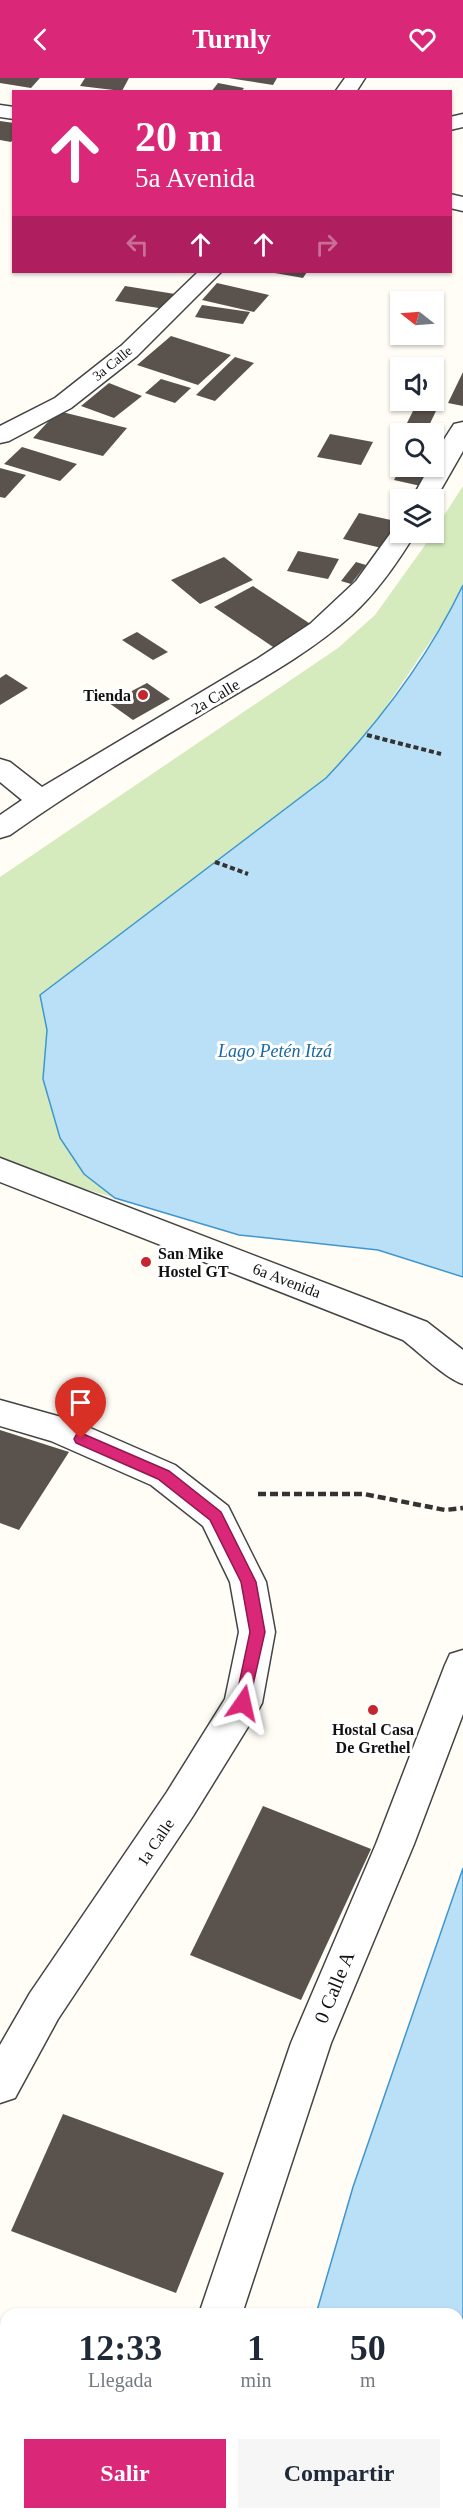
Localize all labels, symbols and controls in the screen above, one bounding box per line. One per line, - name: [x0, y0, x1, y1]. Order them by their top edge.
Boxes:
- icon: back: [24, 23, 57, 56]
- icon: heart: [406, 23, 439, 56]
- text: Turnly: [192, 24, 271, 54]
- icon: ahead: [36, 114, 114, 192]
- text: 20 m: [135, 114, 223, 160]
- text: 5a Avenida: [135, 163, 255, 193]
- icon: left: [121, 228, 154, 261]
- icon: ahead: [184, 228, 217, 261]
- icon: ahead: [247, 228, 280, 261]
- icon: right: [310, 228, 343, 261]
- north arrow: [390, 291, 444, 345]
- map controls: [390, 291, 444, 543]
- street label: 3a Calle: [90, 343, 135, 384]
- button: sound: [390, 357, 444, 411]
- button: search: [390, 423, 444, 477]
- button: layers: [390, 489, 444, 543]
- street label: 2a Calle: [188, 676, 242, 717]
- place label: Tienda: [83, 687, 131, 704]
- marker: Tienda: [136, 688, 150, 702]
- water label: Lago Petén Itzá: [217, 1041, 332, 1061]
- place label: San Mike Hostel GT: [158, 1245, 229, 1280]
- marker: San Mike Hostel GT: [139, 1255, 153, 1269]
- street label: 6a Avenida: [251, 1260, 323, 1301]
- pin: [55, 1377, 106, 1439]
- icon: arrive: [64, 1386, 97, 1419]
- position arrow: [211, 1671, 275, 1735]
- marker: Hostal Casa De Grethel: [366, 1703, 380, 1717]
- place label: Hostal Casa De Grethel: [332, 1721, 414, 1756]
- street label: 1a Calle: [134, 1816, 177, 1869]
- street label: 0 Calle A: [310, 1947, 359, 2026]
- text: 12:33: [78, 2328, 162, 2368]
- text: 1: [247, 2328, 265, 2368]
- text: 50: [350, 2328, 386, 2368]
- text: Llegada: [88, 2369, 152, 2391]
- text: min: [240, 2369, 272, 2391]
- text: m: [360, 2369, 376, 2391]
- button: Salir: [24, 2439, 226, 2508]
- button: Compartir: [238, 2439, 440, 2508]

